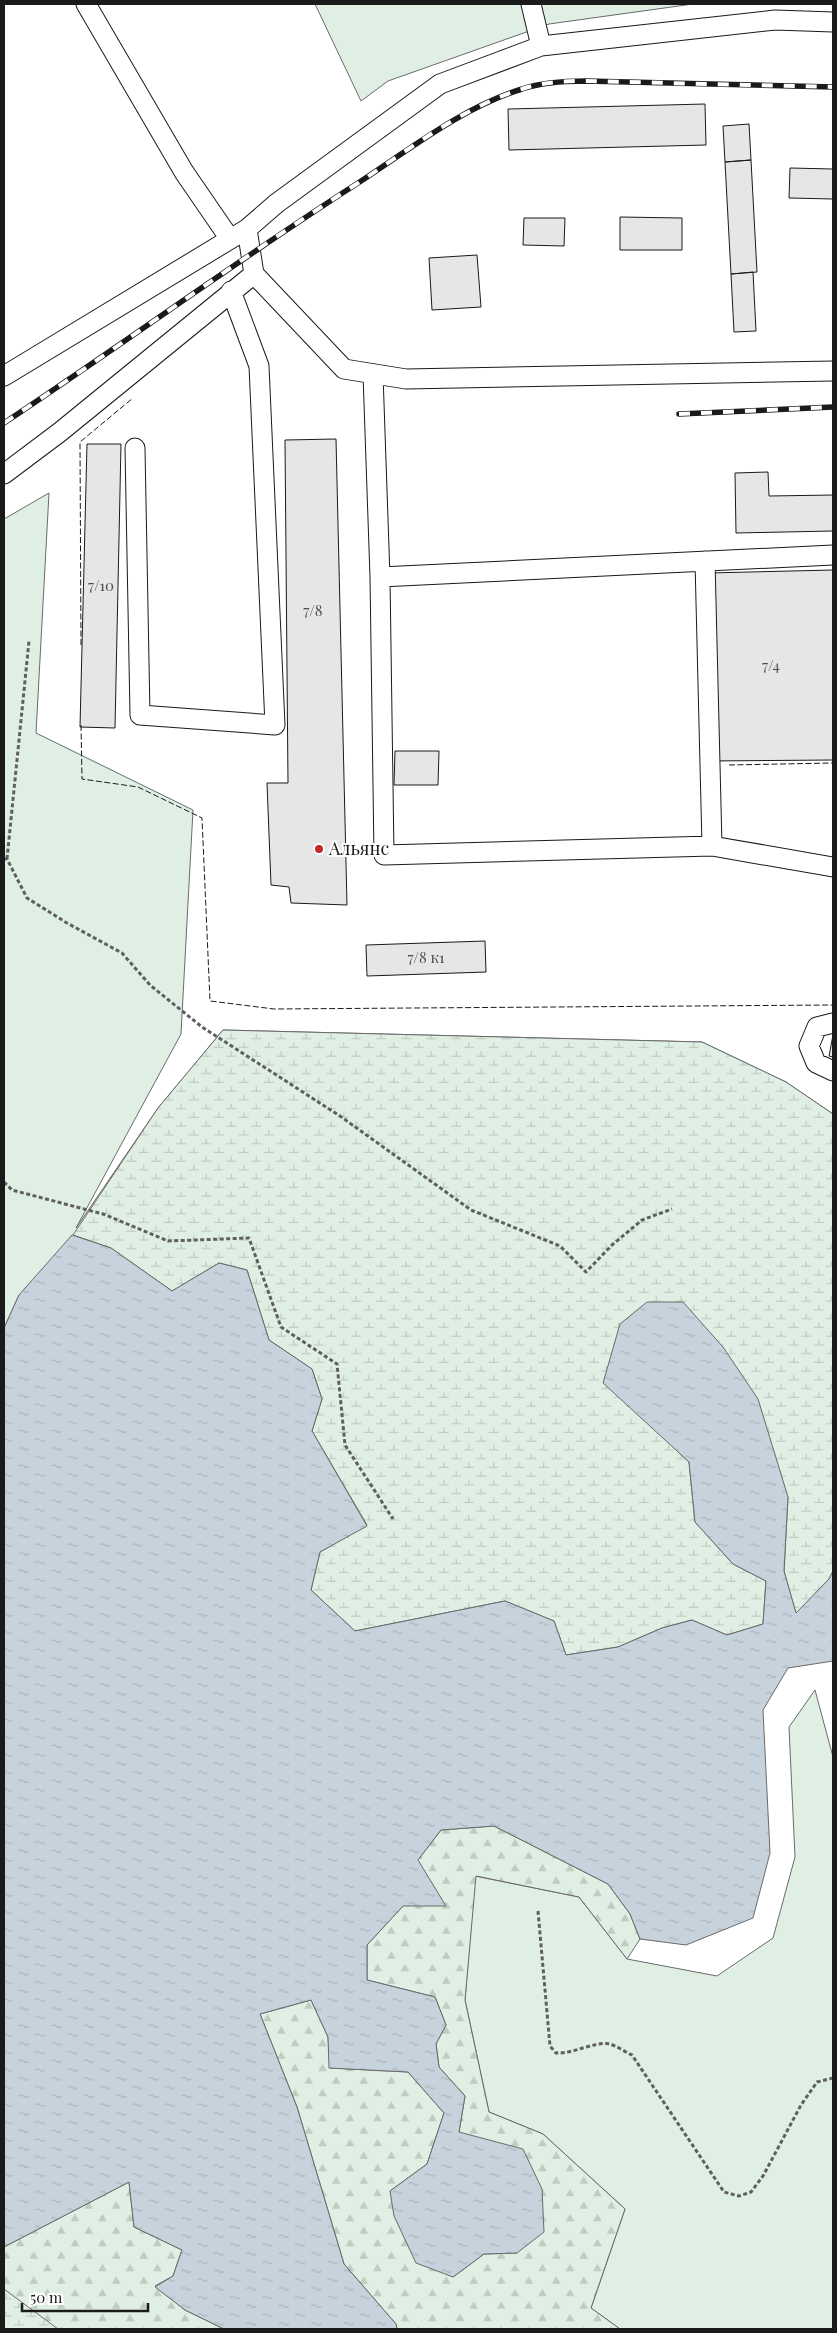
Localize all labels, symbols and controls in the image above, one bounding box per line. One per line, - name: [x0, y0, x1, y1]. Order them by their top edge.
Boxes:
- house number: 7/10: [88, 575, 114, 595]
- house number: 7/8: [303, 600, 323, 620]
- house number: 7/4: [762, 655, 780, 675]
- place label: Альянс: [328, 836, 390, 860]
- marker: Альянс: [313, 843, 325, 855]
- house number: 7/8 к1: [407, 947, 445, 967]
- scale bar: [22, 2280, 149, 2312]
- text: 50 m: [30, 2287, 63, 2307]

